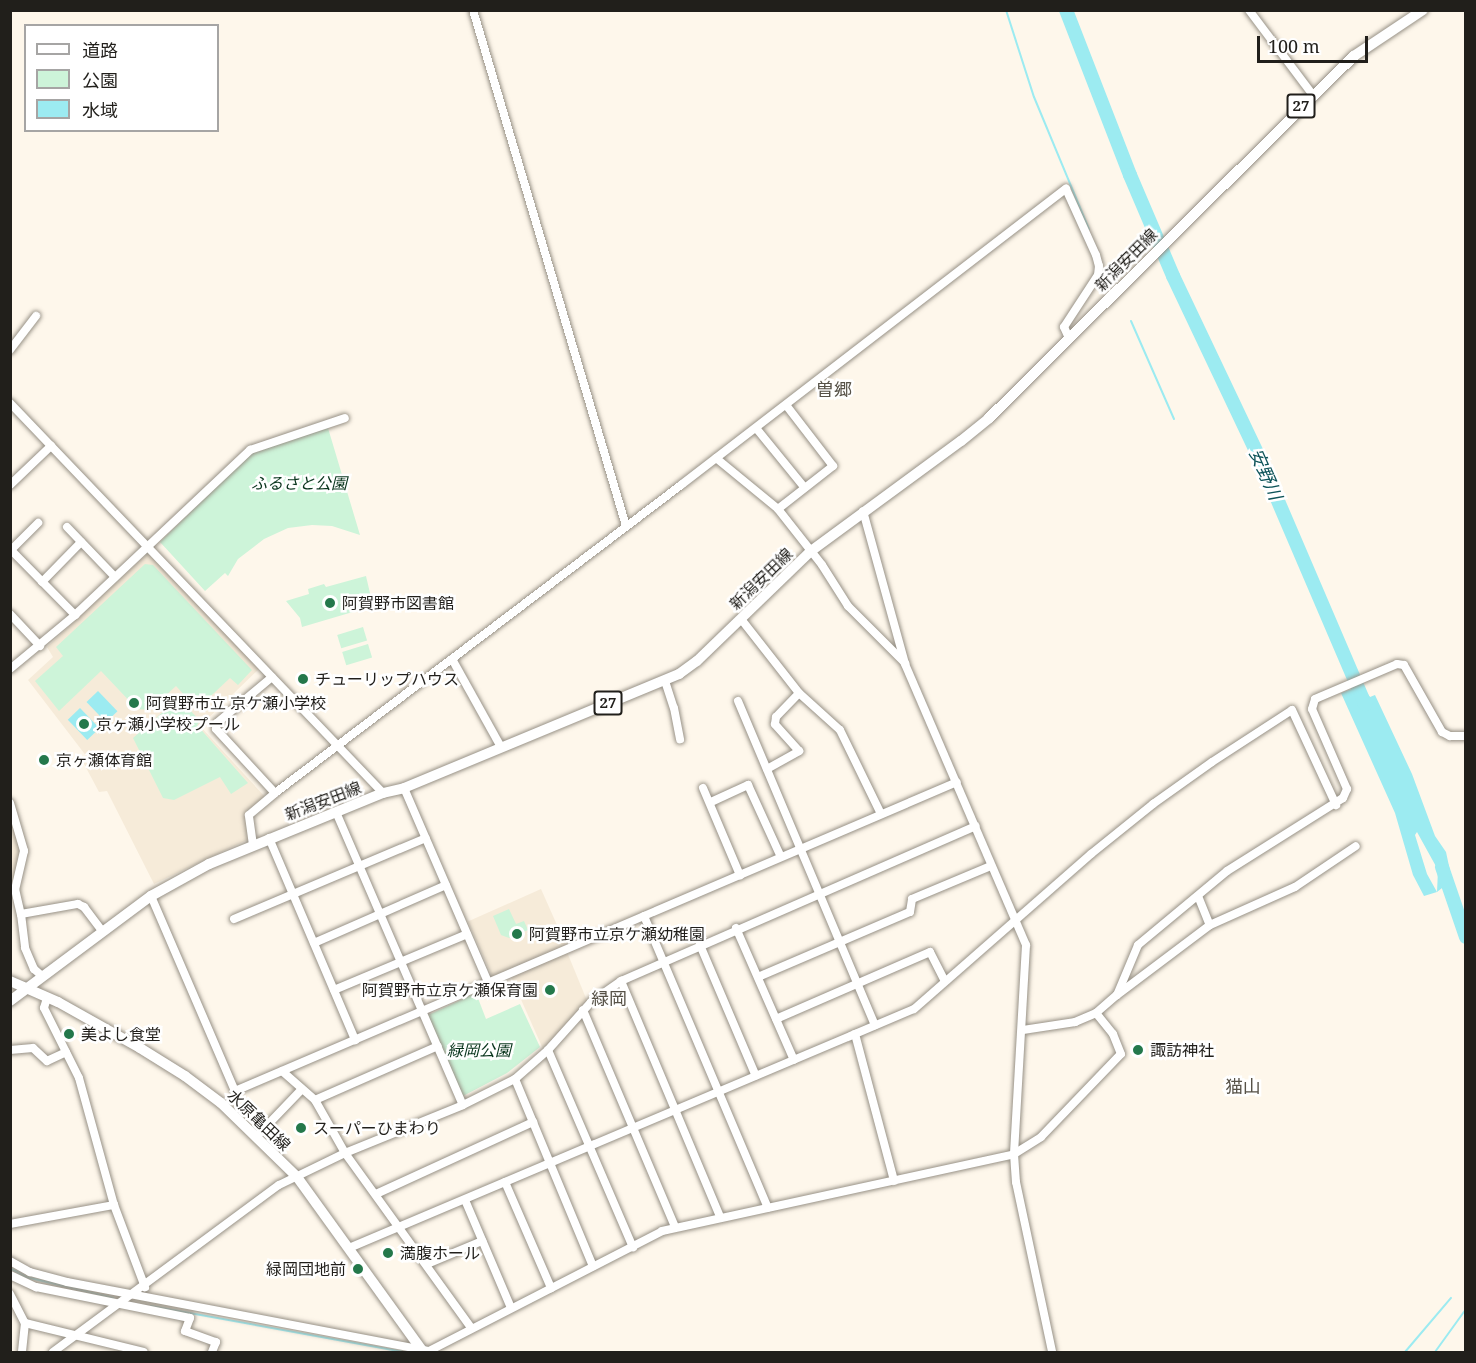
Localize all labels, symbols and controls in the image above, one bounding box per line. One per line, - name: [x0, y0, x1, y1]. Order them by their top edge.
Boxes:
- legend: [24, 24, 219, 132]
- scale bar: [1260, 24, 1371, 62]
- text: 100 m: [1268, 34, 1320, 58]
- text: 道路: [82, 38, 118, 62]
- text: 公園: [82, 68, 118, 92]
- road number: 27: [1286, 94, 1316, 118]
- text: 水域: [82, 98, 118, 122]
- street label: 新潟安田線: [1091, 225, 1161, 295]
- district label: 曽郷: [816, 378, 852, 400]
- water label: 安野川: [1245, 445, 1287, 503]
- park label: ふるさと公園: [251, 473, 347, 493]
- street label: 新潟安田線: [726, 544, 796, 614]
- place label: 阿賀野市図書館: [342, 593, 454, 613]
- marker: 阿賀野市図書館: [323, 596, 337, 610]
- place label: チューリップハウス: [315, 669, 459, 689]
- marker: チューリップハウス: [296, 672, 310, 686]
- road number: 27: [593, 691, 623, 715]
- place label: 阿賀野市立 京ケ瀬小学校: [146, 693, 326, 713]
- marker: 阿賀野市立 京ケ瀬小学校: [127, 696, 141, 710]
- place label: 京ヶ瀬小学校プール: [96, 714, 240, 734]
- marker: 京ヶ瀬小学校プール: [77, 717, 91, 731]
- place label: 京ヶ瀬体育館: [56, 750, 152, 770]
- marker: 京ヶ瀬体育館: [37, 753, 51, 767]
- street label: 新潟安田線: [282, 778, 364, 824]
- place label: 阿賀野市立京ケ瀬幼稚園: [529, 924, 705, 944]
- marker: 阿賀野市立京ケ瀬幼稚園: [510, 927, 524, 941]
- place label: 阿賀野市立京ケ瀬保育園: [362, 980, 538, 1000]
- marker: 阿賀野市立京ケ瀬保育園: [543, 983, 557, 997]
- district label: 緑岡: [591, 987, 627, 1009]
- place label: 美よし食堂: [81, 1024, 161, 1044]
- marker: 美よし食堂: [62, 1027, 76, 1041]
- park label: 緑岡公園: [447, 1040, 511, 1060]
- place label: 諏訪神社: [1150, 1040, 1214, 1060]
- marker: 諏訪神社: [1131, 1043, 1145, 1057]
- district label: 猫山: [1225, 1075, 1261, 1097]
- street label: 水原亀田線: [224, 1085, 294, 1155]
- place label: スーパーひまわり: [313, 1118, 441, 1138]
- marker: スーパーひまわり: [294, 1121, 308, 1135]
- place label: 満腹ホール: [400, 1243, 480, 1263]
- marker: 満腹ホール: [381, 1246, 395, 1260]
- place label: 緑岡団地前: [266, 1259, 346, 1279]
- marker: 緑岡団地前: [351, 1262, 365, 1276]

